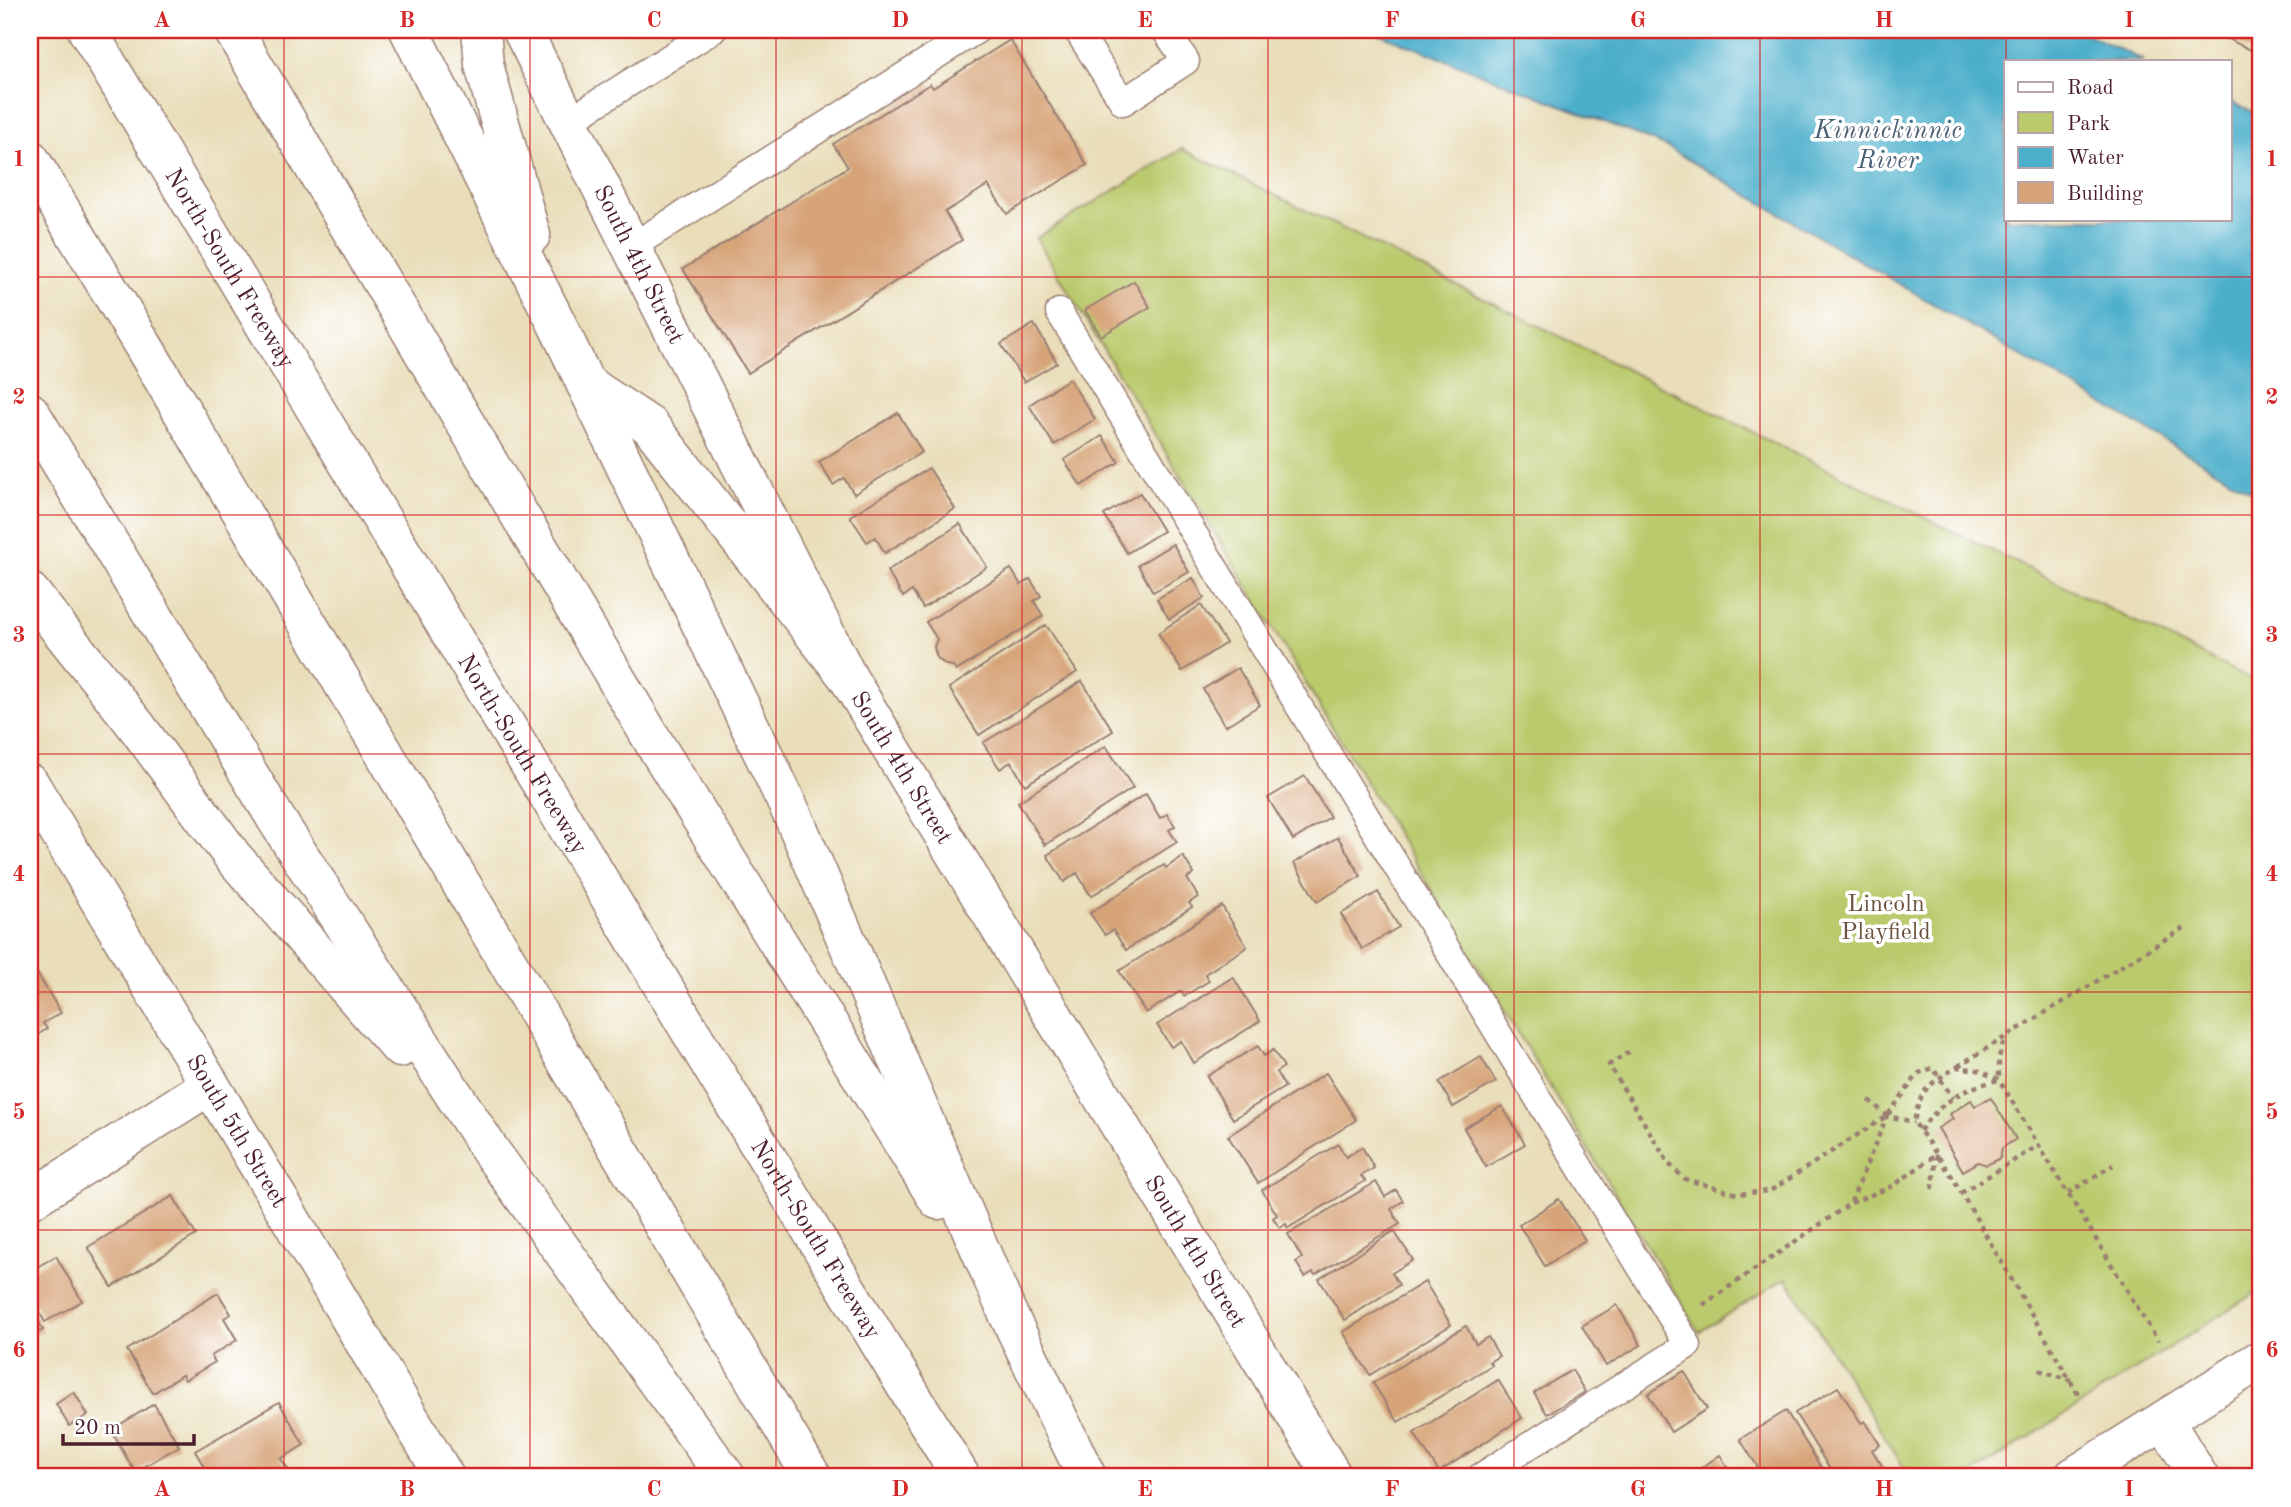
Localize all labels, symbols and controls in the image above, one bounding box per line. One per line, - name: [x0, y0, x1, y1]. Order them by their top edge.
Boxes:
- text: A: [153, 9, 171, 32]
- text: B: [399, 9, 415, 32]
- text: C: [646, 9, 662, 32]
- text: D: [891, 9, 909, 32]
- text: E: [1137, 9, 1153, 32]
- text: F: [1384, 9, 1400, 32]
- text: G: [1630, 9, 1646, 32]
- text: H: [1875, 9, 1893, 32]
- text: I: [2124, 9, 2134, 32]
- legend: [2004, 60, 2232, 220]
- text: Road: [2067, 78, 2114, 99]
- text: Park: [2067, 114, 2110, 135]
- water label: Kinnickinnic River: [1813, 118, 1962, 174]
- text: 1: [12, 148, 26, 171]
- text: Water: [2067, 148, 2124, 169]
- text: 1: [2265, 148, 2279, 171]
- street label: North-South Freeway: [159, 165, 298, 374]
- street label: South 4th Street: [588, 182, 688, 348]
- text: Building: [2067, 184, 2144, 205]
- text: 2: [12, 386, 26, 409]
- text: 2: [2265, 386, 2279, 409]
- text: 3: [12, 624, 26, 647]
- text: 3: [2265, 624, 2279, 647]
- street label: North-South Freeway: [452, 651, 591, 859]
- street label: South 4th Street: [845, 688, 956, 849]
- text: 4: [12, 863, 26, 886]
- text: 4: [2265, 863, 2279, 886]
- park label: Lincoln Playfield: [1841, 893, 1931, 945]
- street label: South 5th Street: [181, 1051, 291, 1212]
- text: 5: [12, 1101, 26, 1124]
- text: 5: [2265, 1101, 2279, 1124]
- street label: North-South Freeway: [745, 1136, 884, 1344]
- street label: South 4th Street: [1139, 1172, 1250, 1333]
- text: 6: [12, 1339, 26, 1362]
- text: 6: [2265, 1339, 2279, 1362]
- scale bar: [63, 1402, 194, 1446]
- text: 20 m: [74, 1418, 121, 1439]
- text: A: [153, 1478, 171, 1501]
- text: B: [399, 1478, 415, 1501]
- text: C: [646, 1478, 662, 1501]
- text: D: [891, 1478, 909, 1501]
- text: E: [1137, 1478, 1153, 1501]
- text: F: [1384, 1478, 1400, 1501]
- text: G: [1630, 1478, 1646, 1501]
- text: H: [1875, 1478, 1893, 1501]
- text: I: [2124, 1478, 2134, 1501]

